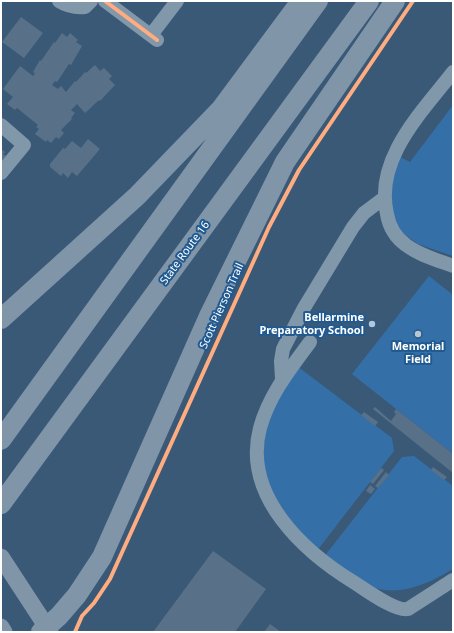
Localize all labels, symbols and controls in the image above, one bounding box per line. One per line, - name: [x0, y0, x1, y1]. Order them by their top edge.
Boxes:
- street label: State Route 16: [158, 219, 212, 287]
- street label: Scott Pierson Trail: [197, 261, 247, 351]
- place label: Bellarmine Preparatory School: [259, 311, 364, 337]
- marker: Bellarmine Preparatory School: [367, 319, 377, 329]
- marker: Memorial Field: [413, 329, 423, 339]
- place label: Memorial Field: [392, 340, 444, 366]

